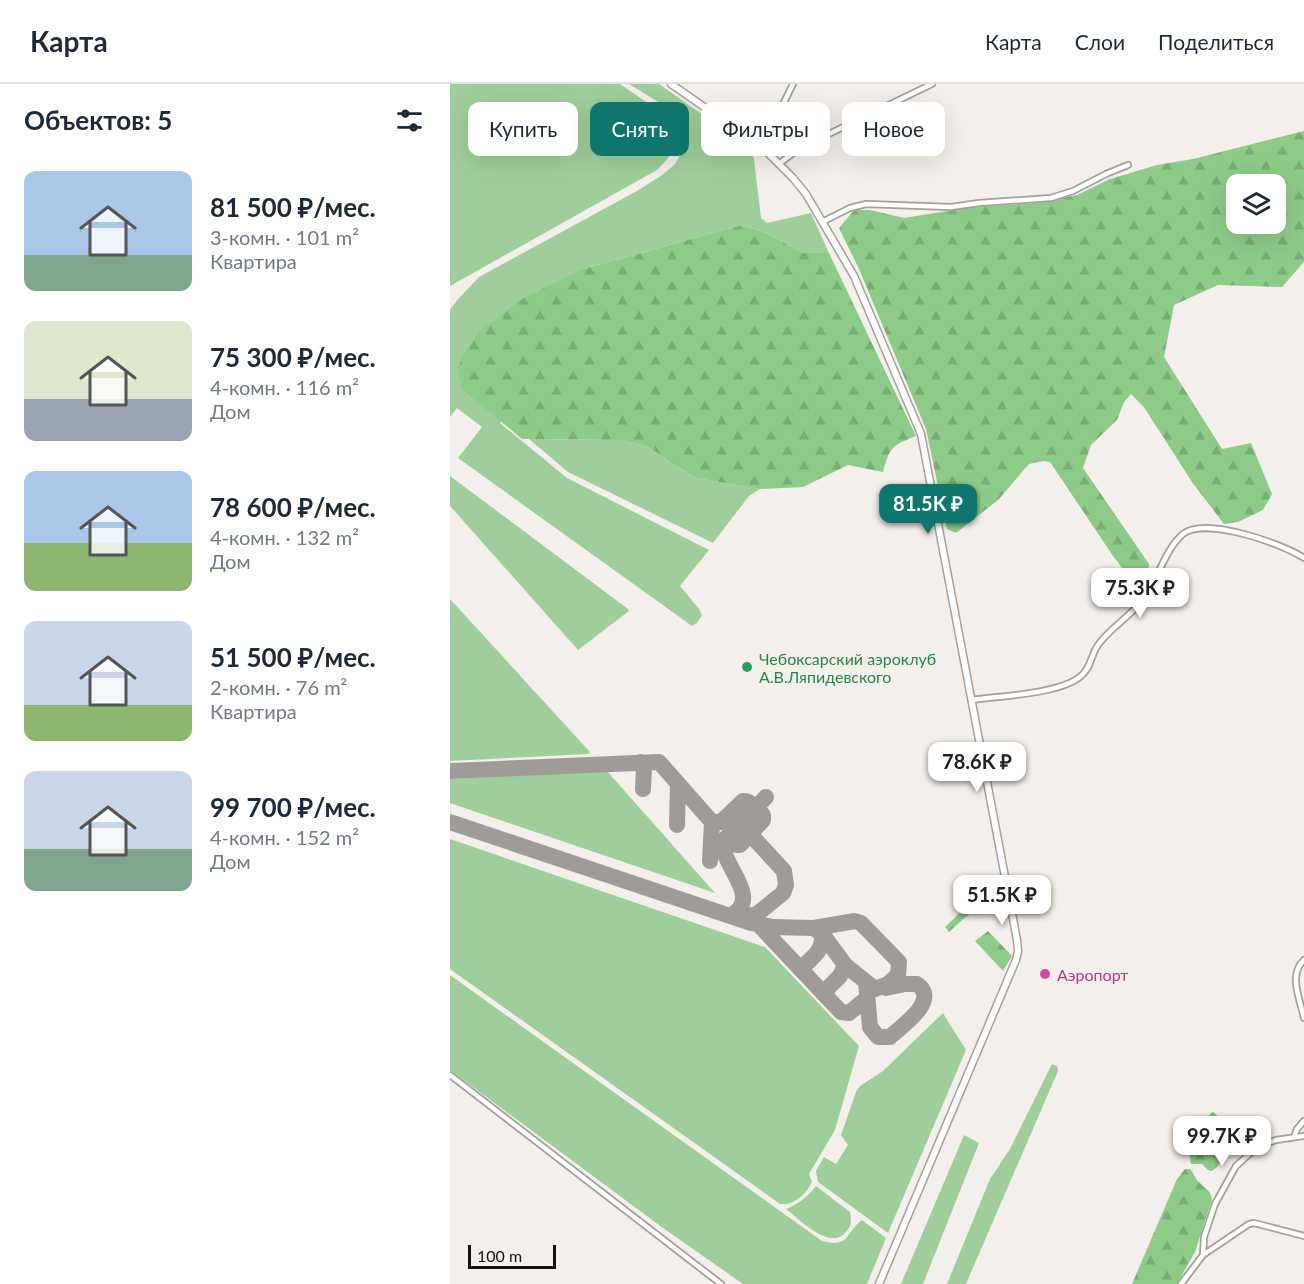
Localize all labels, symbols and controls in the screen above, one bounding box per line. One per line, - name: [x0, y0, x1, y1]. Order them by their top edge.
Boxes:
- text: Карта: [30, 24, 108, 58]
- text: Карта: [985, 29, 1042, 54]
- text: Слои: [1075, 29, 1125, 54]
- text: Поделиться: [1158, 29, 1274, 54]
- chip: Купить: [468, 102, 578, 156]
- chip: Снять: [590, 102, 689, 156]
- chip: Фильтры: [701, 102, 830, 156]
- chip: Новое: [842, 102, 945, 156]
- text: Объектов: 5: [24, 104, 172, 136]
- icon: filters: [393, 104, 426, 137]
- map controls: [1226, 174, 1286, 234]
- button: layers: [1226, 174, 1286, 234]
- text: 81 500 ₽/мес.: [210, 191, 376, 223]
- icon: home: [72, 195, 144, 267]
- text: 3-комн. · 101 m²: [210, 225, 359, 249]
- text: Квартира: [210, 249, 297, 273]
- text: 75 300 ₽/мес.: [210, 341, 376, 373]
- icon: home: [72, 345, 144, 417]
- text: 4-комн. · 116 m²: [210, 375, 359, 399]
- text: Дом: [210, 399, 251, 423]
- pin: 81.5K ₽: [873, 484, 983, 535]
- text: 78 600 ₽/мес.: [210, 491, 376, 523]
- text: 81.5K ₽: [893, 491, 963, 515]
- icon: home: [72, 495, 144, 567]
- text: 4-комн. · 132 m²: [210, 525, 359, 549]
- text: Дом: [210, 549, 251, 573]
- pin: 75.3K ₽: [1085, 568, 1195, 619]
- text: 75.3K ₽: [1105, 575, 1175, 599]
- text: 51 500 ₽/мес.: [210, 641, 376, 673]
- icon: home: [72, 645, 144, 717]
- place label: Чебоксарский аэроклуб А.В.Ляпидевского: [759, 649, 936, 686]
- marker: Чебоксарский аэроклуб А.В.Ляпидевского: [740, 660, 754, 674]
- text: 2-комн. · 76 m²: [210, 675, 347, 699]
- text: Квартира: [210, 699, 297, 723]
- pin: 78.6K ₽: [922, 742, 1032, 793]
- text: 78.6K ₽: [942, 749, 1012, 773]
- text: 99 700 ₽/мес.: [210, 791, 376, 823]
- icon: home: [72, 795, 144, 867]
- text: 4-комн. · 152 m²: [210, 825, 359, 849]
- text: Дом: [210, 849, 251, 873]
- pin: 51.5K ₽: [947, 875, 1057, 926]
- text: 51.5K ₽: [967, 882, 1037, 906]
- place label: Аэропорт: [1057, 965, 1128, 984]
- marker: Аэропорт: [1038, 967, 1052, 981]
- pin: 99.7K ₽: [1167, 1116, 1277, 1167]
- text: 99.7K ₽: [1187, 1123, 1257, 1147]
- scale bar: [468, 1242, 556, 1270]
- text: 100 m: [477, 1246, 522, 1265]

